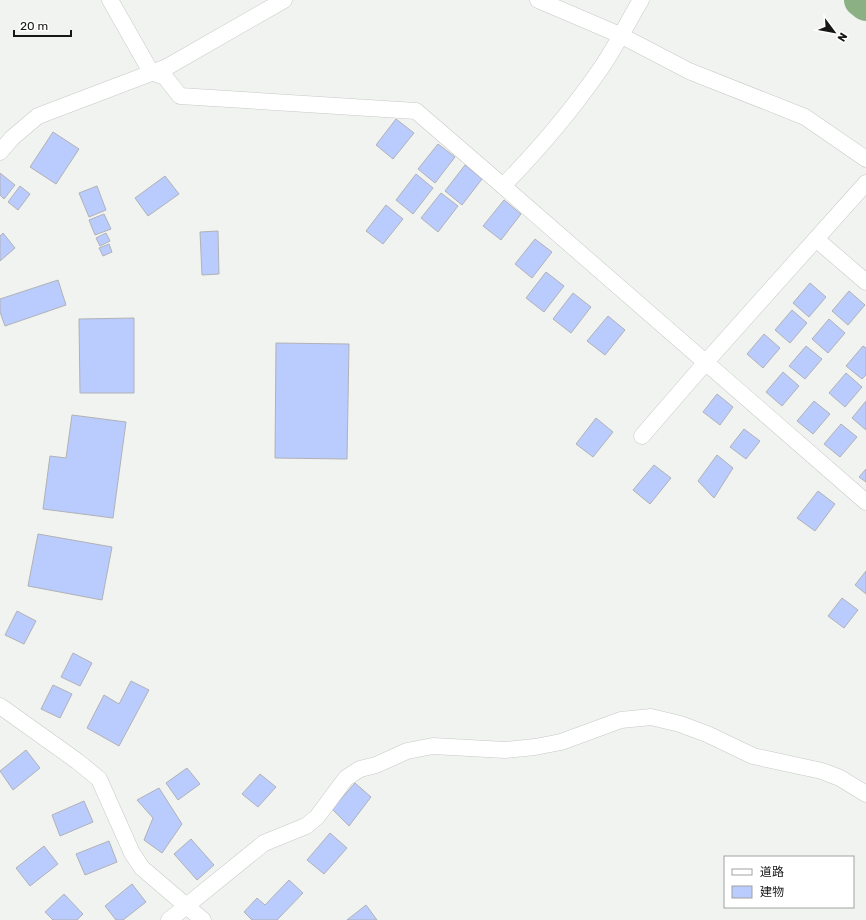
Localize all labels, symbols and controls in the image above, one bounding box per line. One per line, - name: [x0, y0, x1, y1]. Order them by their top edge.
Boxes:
- scale bar: [14, 12, 71, 38]
- north arrow: [814, 12, 854, 52]
- text: 20 m: [20, 19, 48, 33]
- text: N: [834, 30, 850, 44]
- legend: [724, 856, 854, 908]
- text: 道路: [760, 865, 784, 879]
- text: 建物: [760, 885, 784, 899]

